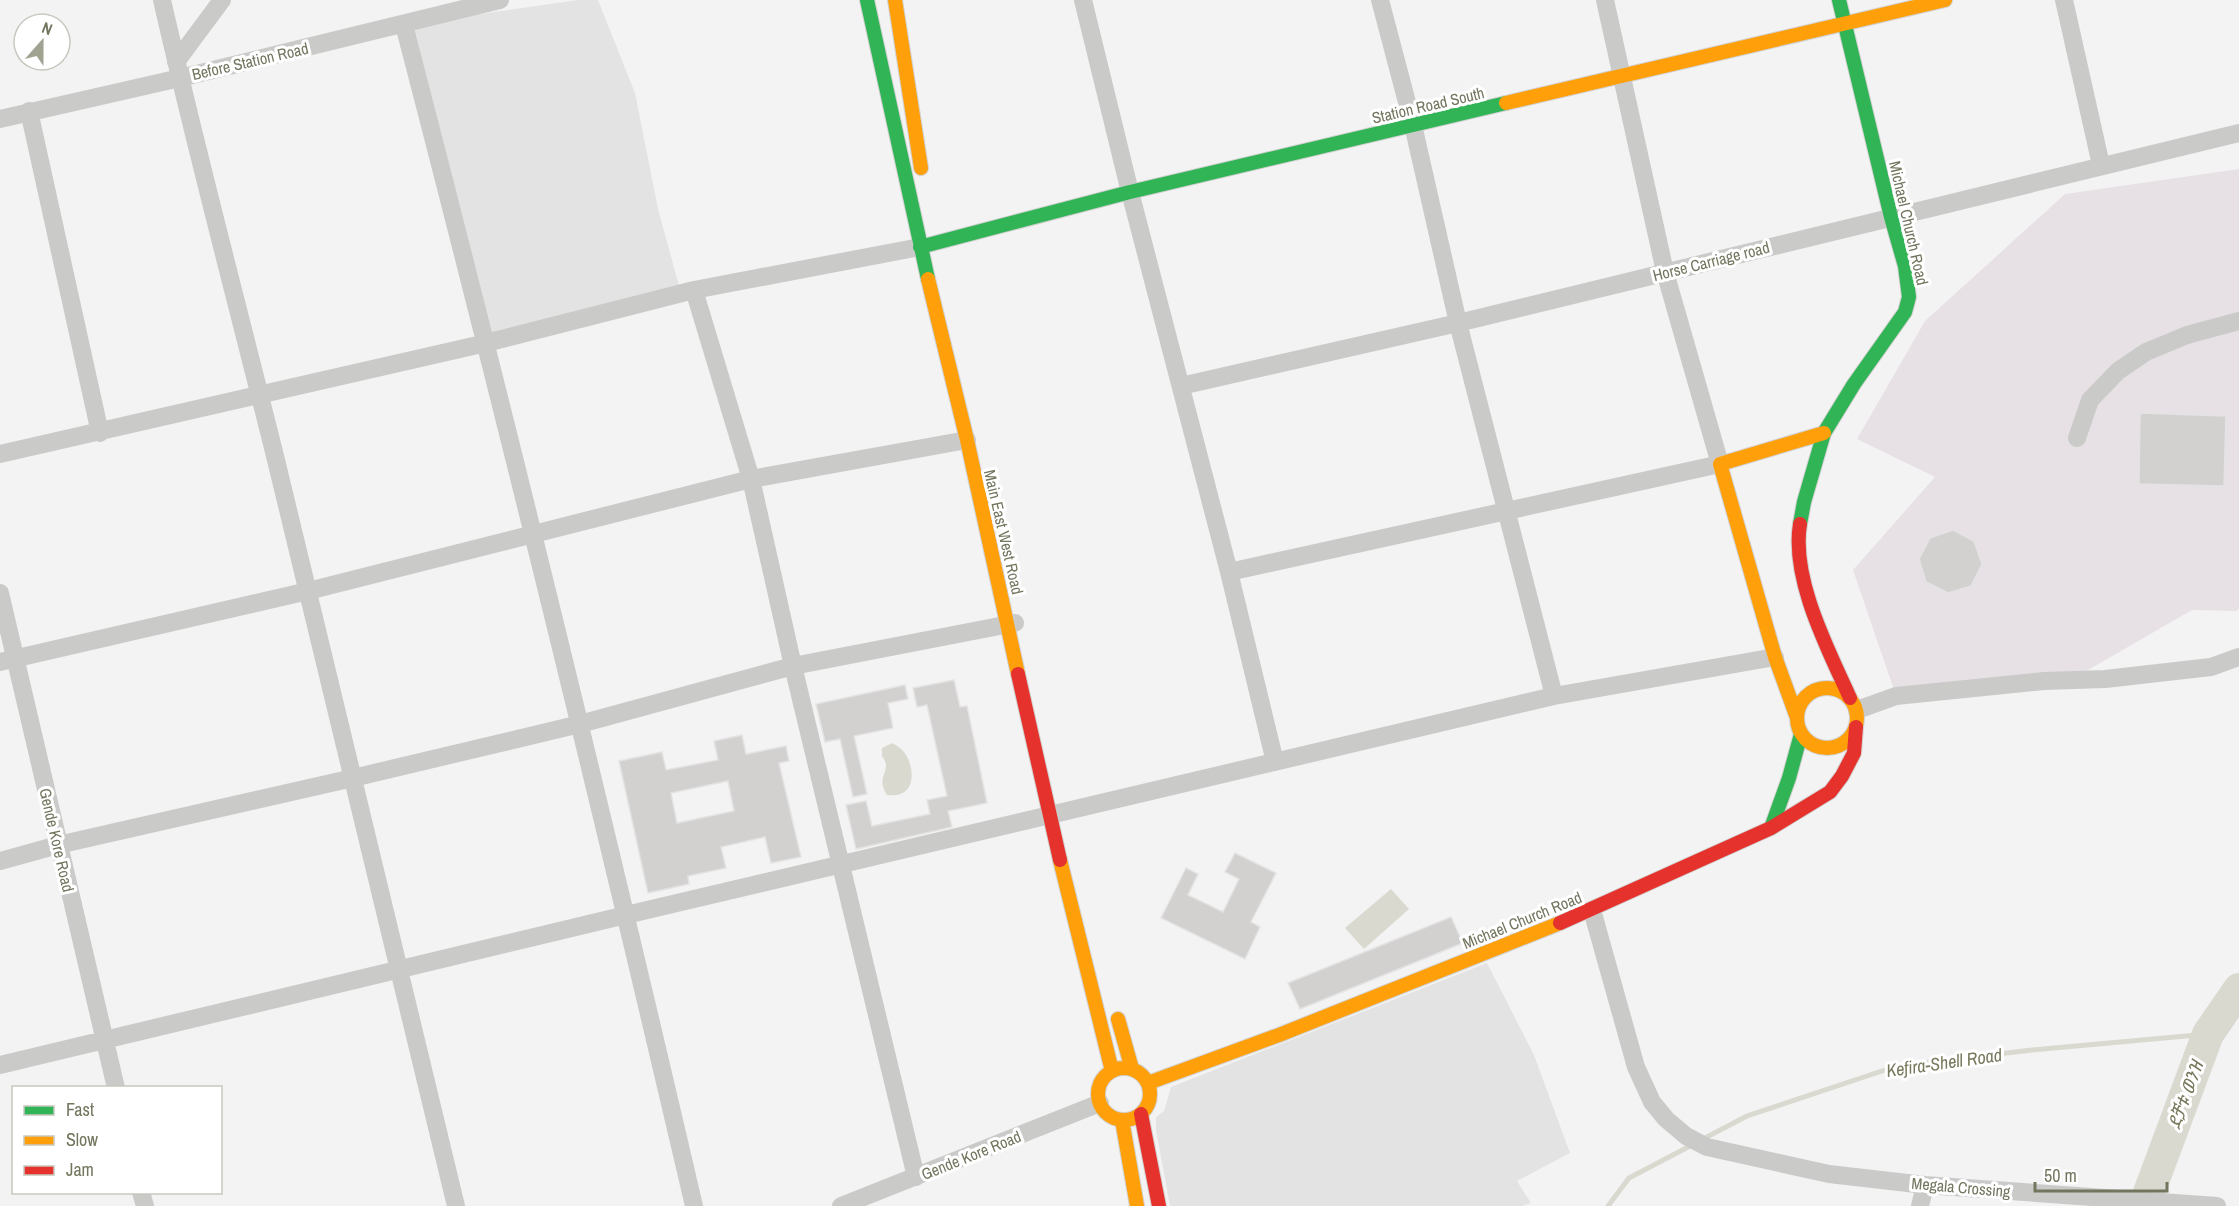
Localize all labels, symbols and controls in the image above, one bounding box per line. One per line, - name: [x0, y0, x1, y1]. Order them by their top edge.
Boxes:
- north arrow: [12, 12, 72, 72]
- text: N: [39, 16, 56, 40]
- street label: Before Station Road: [190, 37, 310, 85]
- street label: Station Road South: [1370, 81, 1486, 129]
- street label: Michael Church Road: [1884, 159, 1934, 287]
- street label: Horse Carriage road: [1650, 236, 1772, 286]
- street label: Main East West Road: [979, 467, 1029, 597]
- street label: Gende Kore Road: [34, 786, 80, 894]
- street label: Michael Church Road: [1459, 886, 1585, 954]
- water label: Kefira-Shell Road: [1885, 1042, 2004, 1083]
- water label: ደቻቱ ወንዝ: [2162, 1056, 2210, 1132]
- legend: [12, 1086, 222, 1194]
- text: Fast: [66, 1097, 94, 1122]
- street label: Gende Kore Road: [918, 1125, 1024, 1185]
- text: Slow: [66, 1127, 98, 1152]
- scale bar: [2035, 1155, 2167, 1193]
- text: Jam: [66, 1157, 94, 1182]
- text: 50 m: [2044, 1163, 2077, 1188]
- street label: Megala Crossing: [1911, 1172, 2012, 1202]

